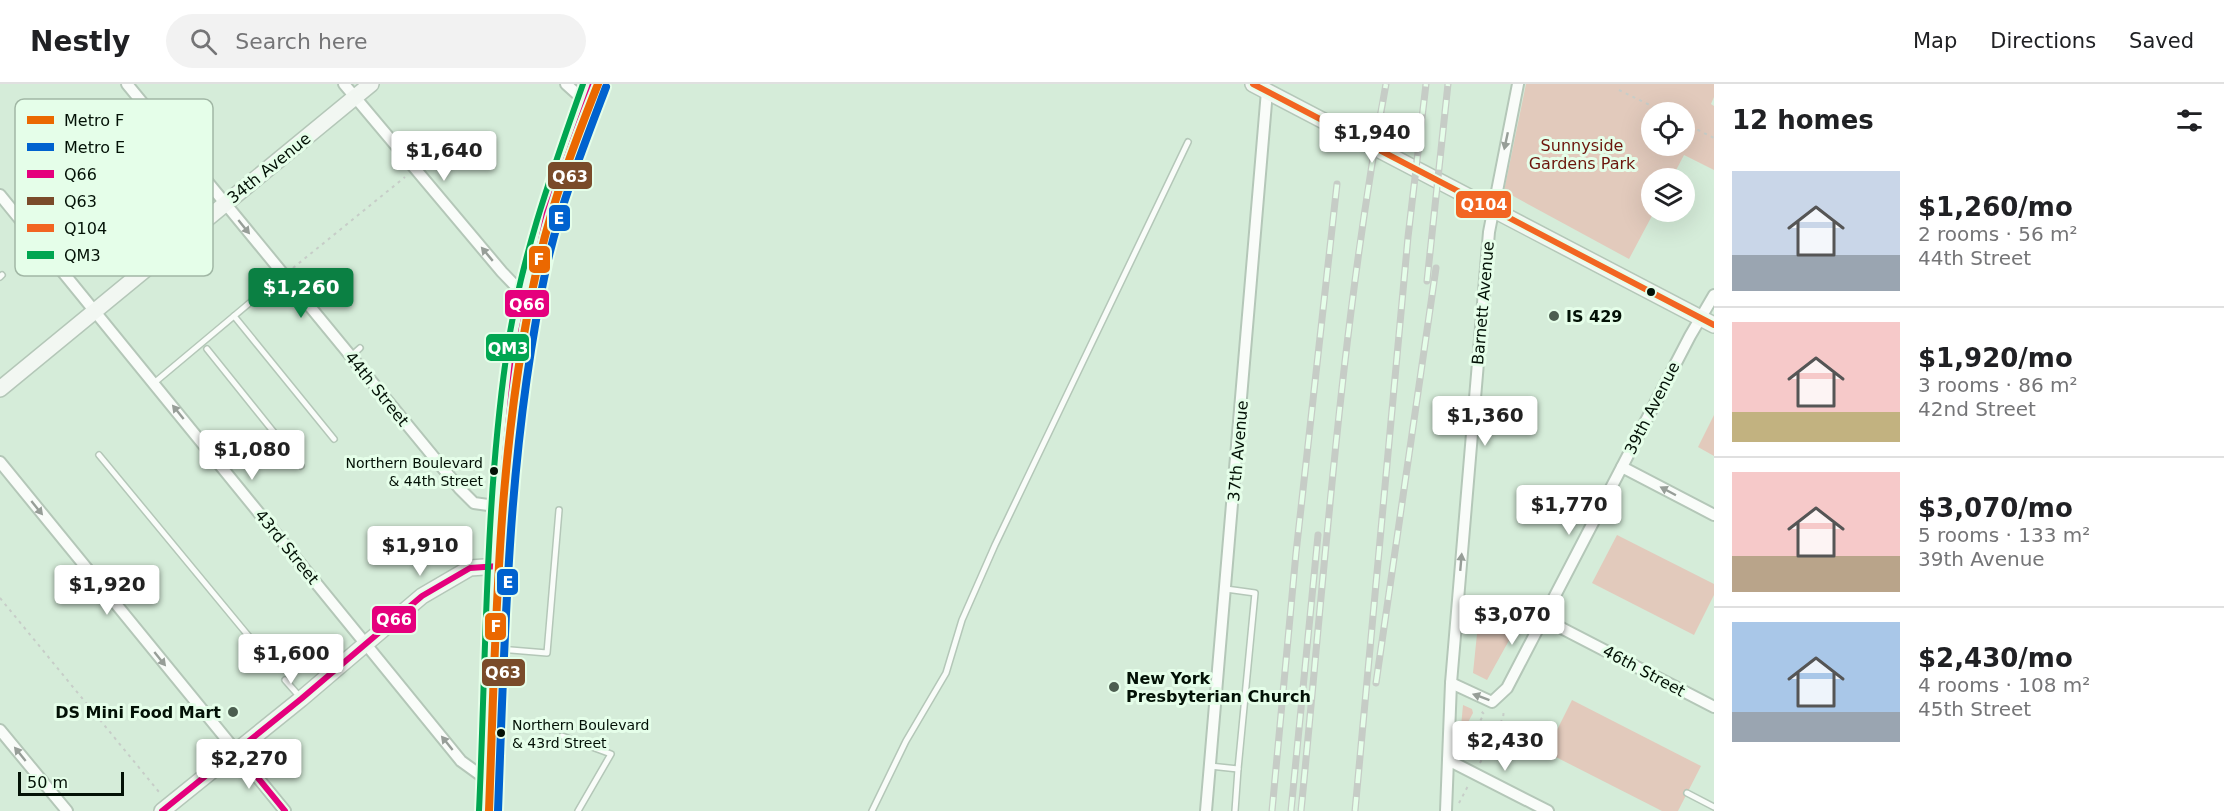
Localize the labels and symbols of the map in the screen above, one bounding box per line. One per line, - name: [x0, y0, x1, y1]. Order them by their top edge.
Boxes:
- legend: [15, 99, 213, 276]
- text: Metro F: [64, 111, 124, 130]
- pin: $1,940: [1323, 113, 1421, 164]
- street label: 34th Avenue: [224, 129, 314, 207]
- pin: $1,640: [395, 131, 493, 182]
- one-way arrow: [1501, 132, 1510, 151]
- park label: Sunnyside Gardens Park: [1529, 136, 1636, 173]
- text: Metro E: [64, 138, 125, 157]
- line badge: Q63: [547, 161, 593, 190]
- text: Q66: [64, 165, 97, 184]
- text: Q63: [552, 167, 588, 186]
- line badge: Q104: [1455, 190, 1512, 219]
- text: Q63: [64, 192, 97, 211]
- text: Q104: [1461, 195, 1508, 214]
- line badge: E: [548, 204, 571, 232]
- text: E: [554, 209, 564, 228]
- text: Q104: [64, 219, 107, 238]
- one-way arrow: [237, 219, 250, 234]
- street label: Barnett Avenue: [1468, 240, 1498, 366]
- line badge: F: [528, 245, 551, 274]
- text: QM3: [64, 246, 101, 265]
- one-way arrow: [480, 246, 493, 262]
- text: F: [534, 250, 544, 269]
- pin: $1,260: [252, 268, 350, 319]
- unlabelled marker: [1645, 286, 1657, 298]
- line badge: Q66: [504, 289, 550, 318]
- text: Q66: [509, 295, 545, 314]
- place label: IS 429: [1566, 307, 1622, 326]
- marker: IS 429: [1547, 309, 1561, 323]
- line badge: QM3: [485, 333, 530, 362]
- text: QM3: [488, 339, 528, 358]
- street label: 44th Street: [341, 348, 413, 430]
- street label: 39th Avenue: [1621, 359, 1683, 457]
- pin: $1,360: [1436, 396, 1534, 447]
- street label: 37th Avenue: [1224, 400, 1252, 502]
- one-way arrow: [171, 404, 184, 420]
- pin: $1,080: [203, 430, 301, 481]
- place label: Northern Boulevard & 44th Street: [346, 455, 483, 489]
- marker: Northern Boulevard & 44th Street: [488, 465, 500, 477]
- pin: $1,770: [1520, 485, 1618, 536]
- one-way arrow: [1659, 486, 1676, 496]
- one-way arrow: [30, 500, 43, 515]
- street label: 43rd Street: [251, 506, 323, 588]
- pin: $1,910: [371, 526, 469, 577]
- one-way arrow: [1456, 552, 1466, 571]
- pin: $1,920: [58, 565, 156, 616]
- line badge: E: [496, 568, 519, 596]
- text: E: [503, 573, 513, 592]
- pin: $3,070: [1463, 595, 1561, 646]
- line badge: Q66: [371, 605, 417, 634]
- text: Q66: [376, 610, 412, 629]
- line badge: F: [484, 612, 507, 641]
- text: F: [491, 617, 501, 636]
- pin: $1,600: [242, 634, 340, 685]
- street label: 46th Street: [1600, 641, 1688, 701]
- one-way arrow: [154, 651, 167, 667]
- line badge: Q63: [481, 658, 526, 687]
- text: Q63: [485, 663, 521, 682]
- place label: New York Presbyterian Church: [1126, 669, 1311, 706]
- marker: New York Presbyterian Church: [1107, 680, 1121, 694]
- one-way arrow: [1472, 692, 1490, 702]
- place label: DS Mini Food Mart: [55, 703, 221, 722]
- marker: DS Mini Food Mart: [226, 705, 240, 719]
- place label: Northern Boulevard & 43rd Street: [512, 717, 649, 751]
- pin: $2,430: [1456, 721, 1554, 772]
- marker: Northern Boulevard & 43rd Street: [495, 727, 507, 739]
- one-way arrow: [441, 735, 453, 750]
- pin: $2,270: [200, 739, 298, 790]
- one-way arrow: [14, 747, 27, 762]
- scale bar: [18, 769, 124, 796]

